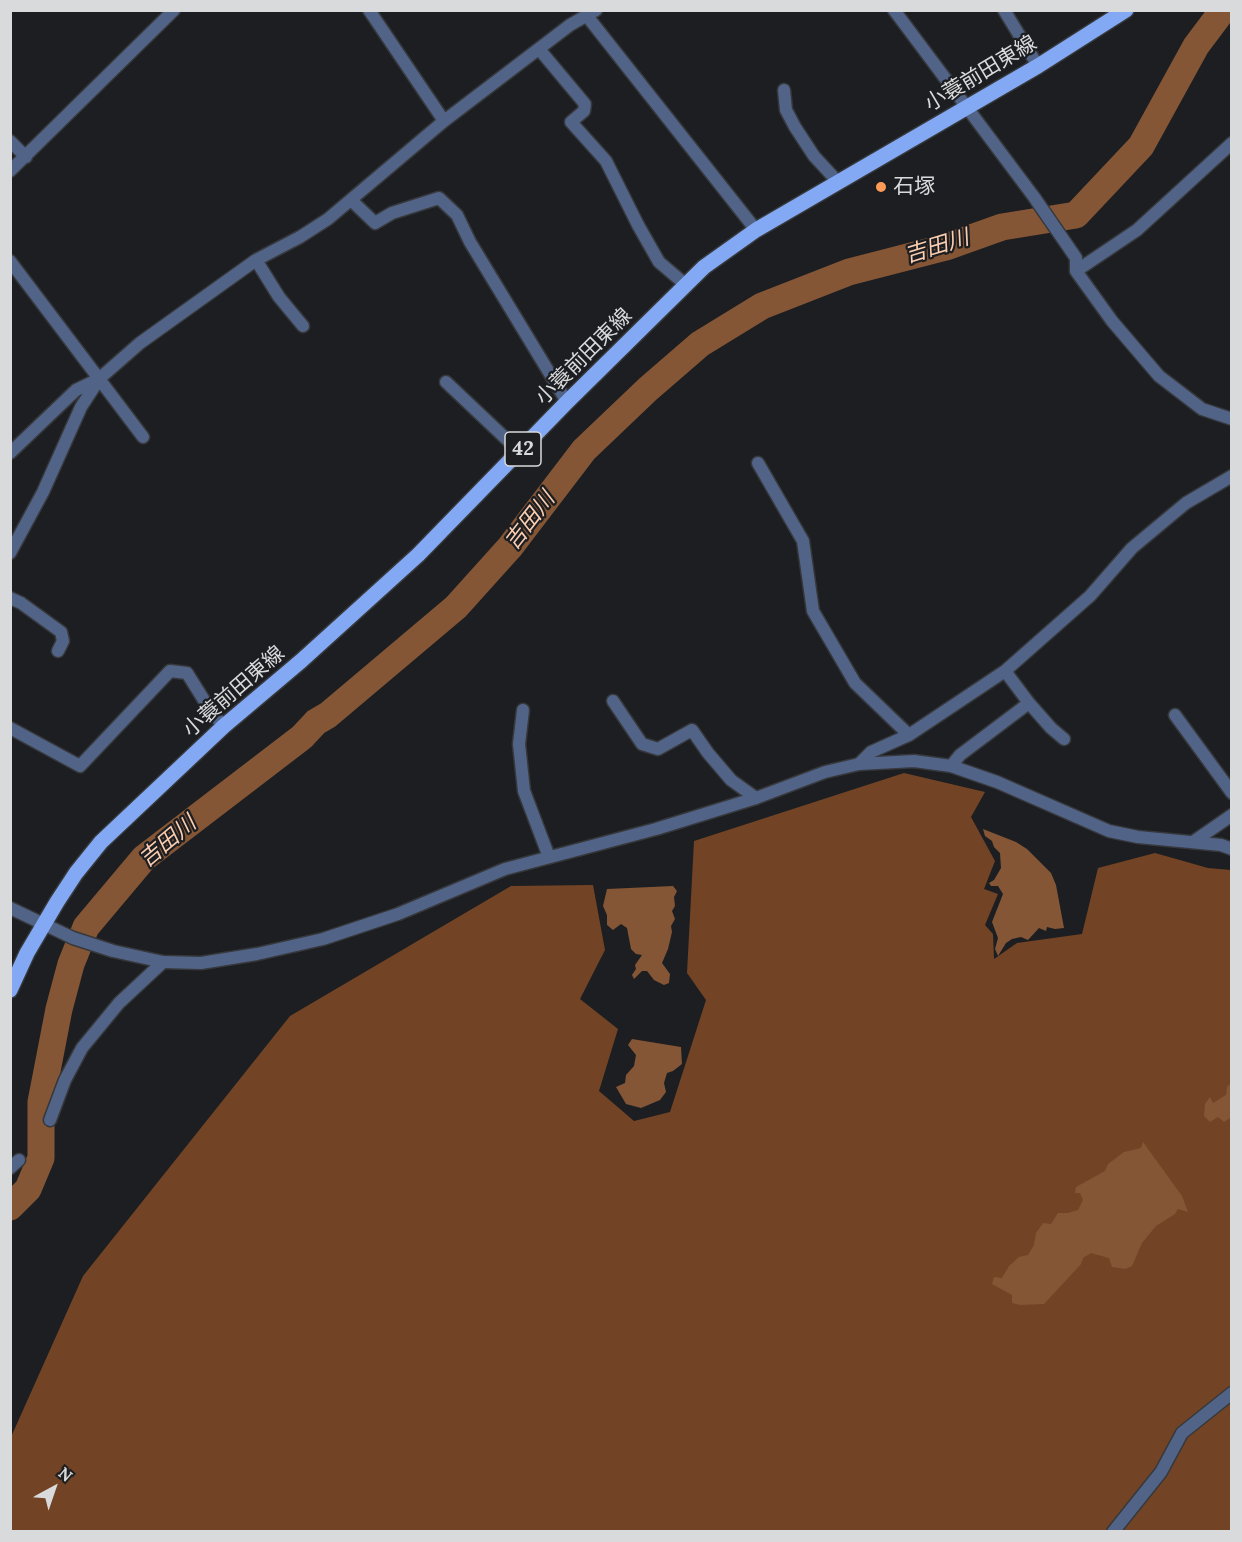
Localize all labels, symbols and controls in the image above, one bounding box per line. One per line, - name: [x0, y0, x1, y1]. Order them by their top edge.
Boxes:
- street label: 小蓑前田東線: [921, 31, 1041, 117]
- place label: 石塚: [893, 174, 935, 200]
- marker: 石塚: [874, 180, 888, 194]
- water label: 吉田川: [902, 225, 972, 269]
- street label: 小蓑前田東線: [531, 304, 637, 410]
- road number: 42: [505, 432, 541, 466]
- water label: 吉田川: [499, 487, 561, 555]
- street label: 小蓑前田東線: [178, 641, 290, 743]
- water label: 吉田川: [134, 811, 202, 873]
- north arrow: [24, 1458, 84, 1518]
- text: N: [54, 1463, 77, 1486]

